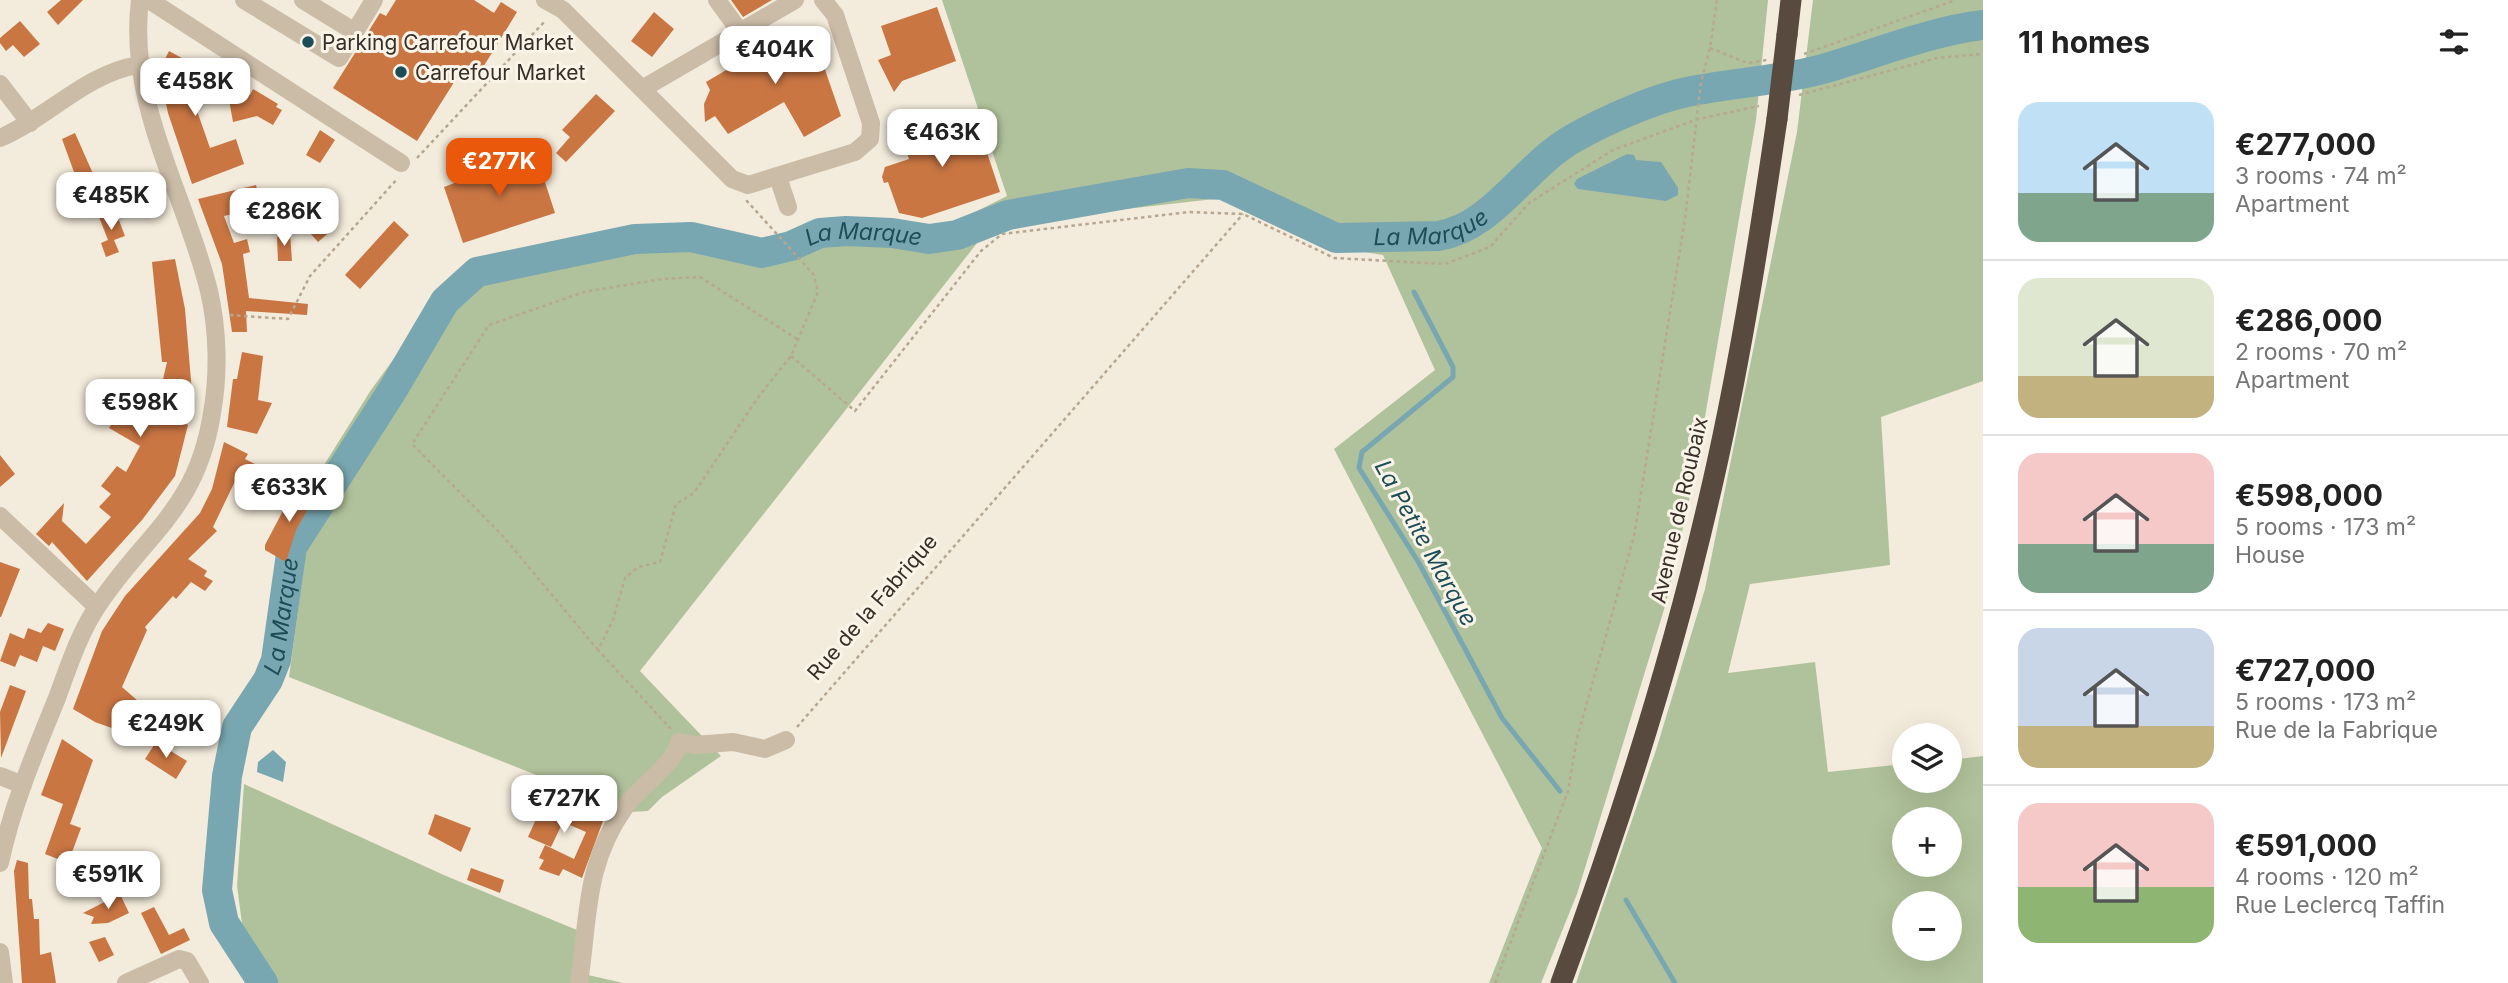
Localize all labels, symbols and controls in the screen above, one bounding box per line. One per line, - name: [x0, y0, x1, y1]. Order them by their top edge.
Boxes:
- icon: filters: [2435, 23, 2473, 61]
- text: 11 homes: [2018, 24, 2150, 60]
- pin: €404K: [726, 27, 824, 86]
- place label: Parking Carrefour Market: [322, 30, 574, 55]
- marker: Parking Carrefour Market: [300, 34, 316, 50]
- text: €404K: [736, 35, 814, 63]
- pin: €458K: [146, 58, 244, 118]
- place label: Carrefour Market: [415, 60, 585, 85]
- marker: Carrefour Market: [393, 64, 409, 80]
- text: €458K: [156, 67, 234, 95]
- pin: €463K: [893, 110, 991, 169]
- text: €463K: [903, 118, 981, 146]
- text: €277,000: [2235, 126, 2376, 162]
- icon: home: [2074, 130, 2158, 214]
- pin: €277K: [450, 138, 548, 198]
- text: €277K: [462, 147, 536, 175]
- text: 3 rooms · 74 m²: [2235, 162, 2407, 190]
- pin: €485K: [62, 173, 160, 232]
- text: €485K: [72, 181, 150, 209]
- pin: €286K: [235, 188, 333, 248]
- text: Apartment: [2235, 190, 2349, 218]
- text: €286K: [246, 197, 322, 225]
- water label: La Marque: [1373, 203, 1494, 251]
- water label: La Marque: [800, 217, 924, 252]
- text: €286,000: [2235, 302, 2382, 338]
- icon: home: [2074, 306, 2158, 390]
- text: 2 rooms · 70 m²: [2235, 338, 2407, 366]
- text: Apartment: [2235, 366, 2349, 394]
- pin: €598K: [91, 380, 189, 439]
- text: €598K: [102, 388, 178, 416]
- street label: Avenue de Roubaix: [1645, 414, 1713, 606]
- water label: La Petite Marque: [1369, 455, 1483, 631]
- pin: €633K: [240, 464, 338, 524]
- text: €633K: [251, 473, 327, 501]
- text: €598,000: [2235, 477, 2383, 513]
- icon: home: [2074, 481, 2158, 565]
- text: 5 rooms · 173 m²: [2235, 513, 2416, 541]
- street label: Rue de la Fabrique: [802, 529, 942, 685]
- text: House: [2235, 541, 2305, 569]
- water label: La Marque: [258, 556, 304, 679]
- text: €727,000: [2235, 652, 2375, 688]
- icon: home: [2074, 656, 2158, 740]
- text: 5 rooms · 173 m²: [2235, 688, 2416, 716]
- pin: €249K: [117, 700, 215, 760]
- text: €249K: [128, 709, 204, 737]
- text: Rue de la Fabrique: [2235, 716, 2438, 744]
- map controls: [1892, 723, 1962, 961]
- button: layers: [1892, 723, 1962, 793]
- pin: €727K: [515, 776, 613, 835]
- text: €727K: [527, 784, 601, 812]
- button: +: [1892, 807, 1962, 877]
- text: €591,000: [2235, 827, 2377, 863]
- icon: home: [2074, 831, 2158, 915]
- pin: €591K: [59, 852, 157, 911]
- text: €591K: [72, 860, 144, 888]
- text: 4 rooms · 120 m²: [2235, 863, 2419, 891]
- button: −: [1892, 891, 1962, 961]
- text: Rue Leclercq Taffin: [2235, 891, 2445, 919]

